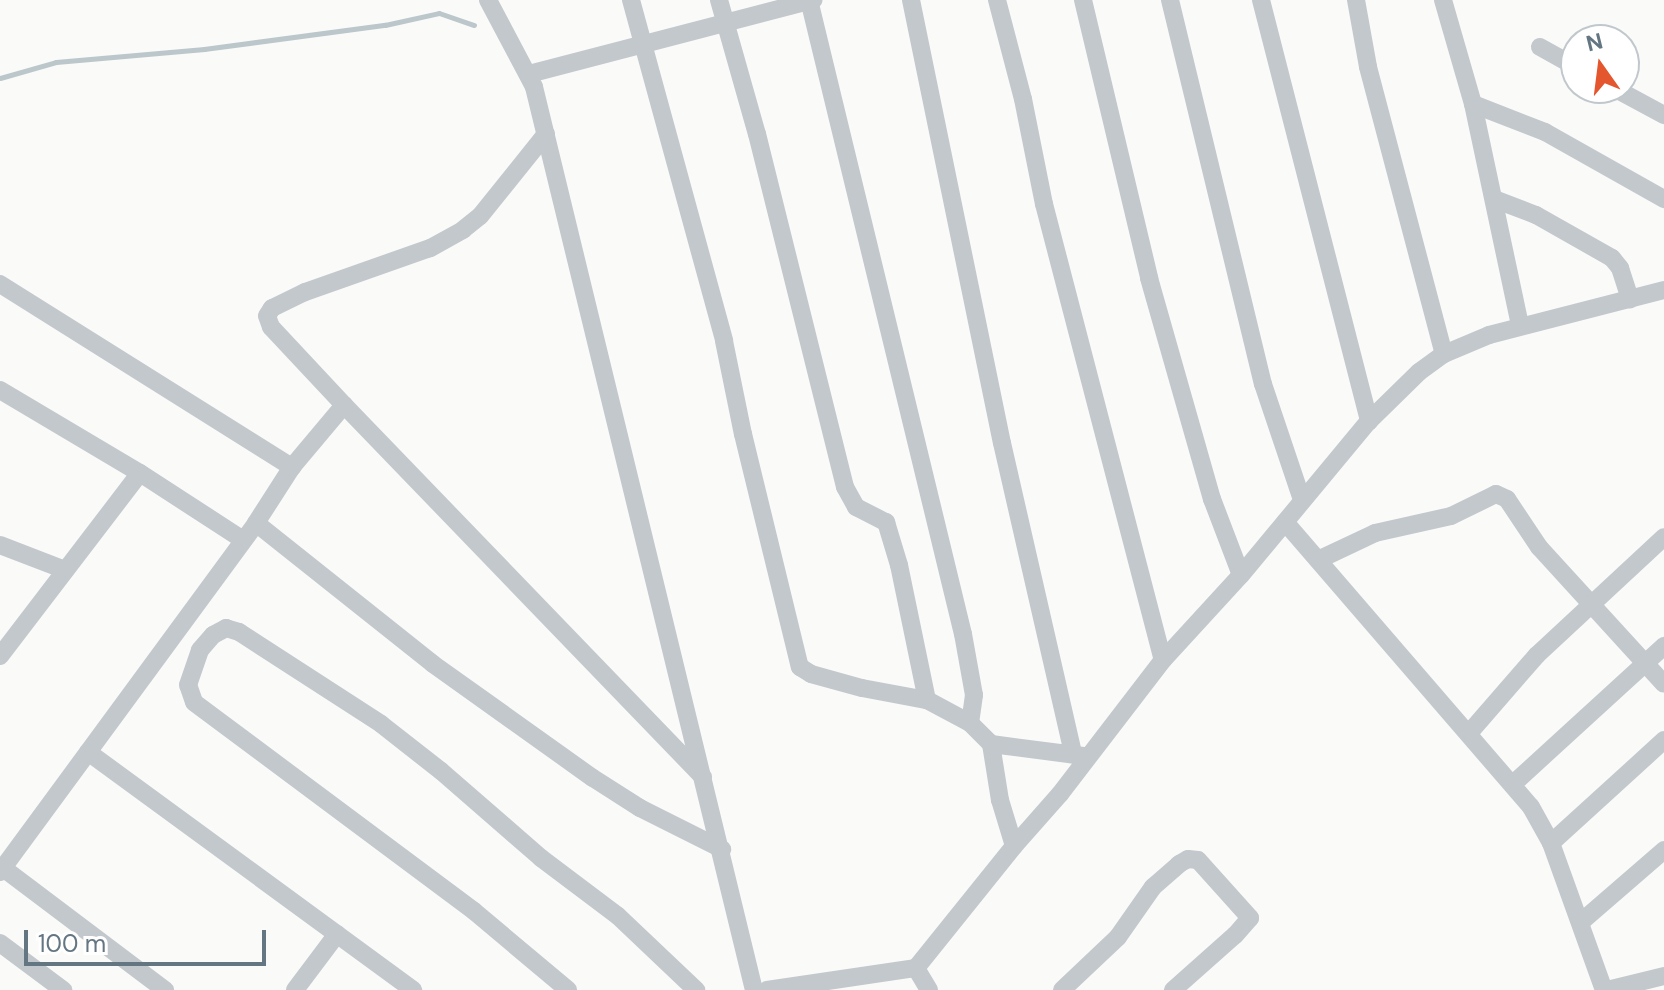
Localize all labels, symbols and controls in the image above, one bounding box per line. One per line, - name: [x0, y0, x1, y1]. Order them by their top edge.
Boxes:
- north arrow: [1560, 24, 1640, 104]
- text: N: [1583, 26, 1606, 58]
- scale bar: [28, 914, 270, 964]
- text: 100 m: [38, 928, 106, 959]

